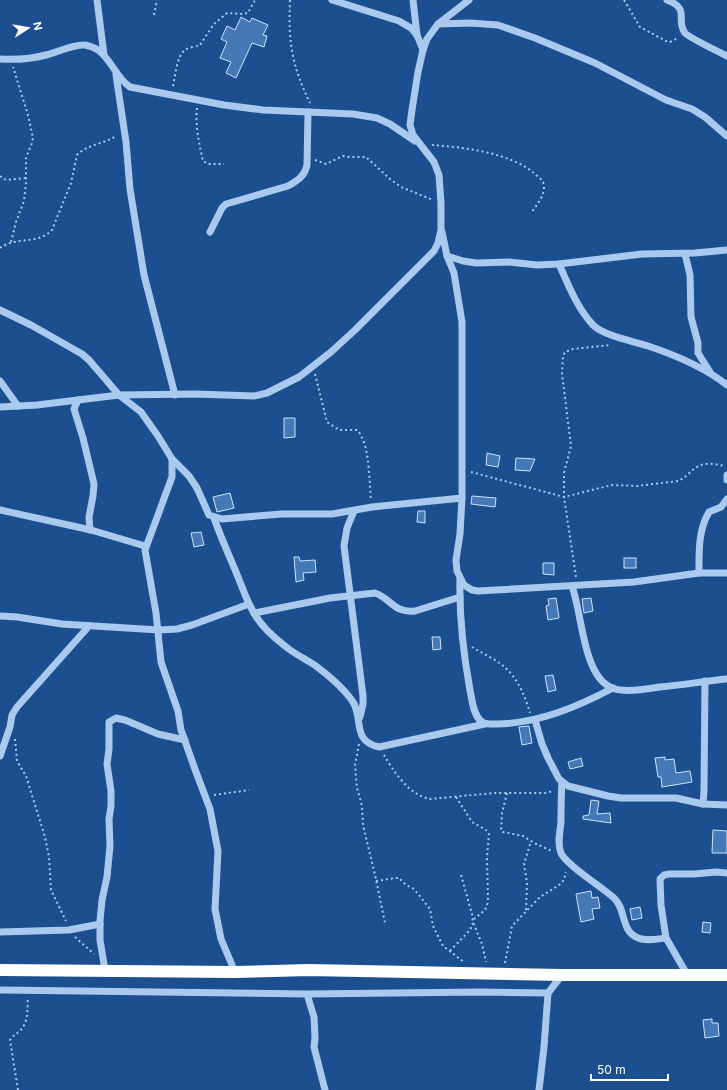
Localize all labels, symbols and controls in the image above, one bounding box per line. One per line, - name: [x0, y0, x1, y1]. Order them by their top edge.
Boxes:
- north arrow: [8, 8, 48, 48]
- text: N: [30, 20, 46, 31]
- scale bar: [591, 1056, 668, 1082]
- text: 50 m: [597, 1062, 626, 1077]

